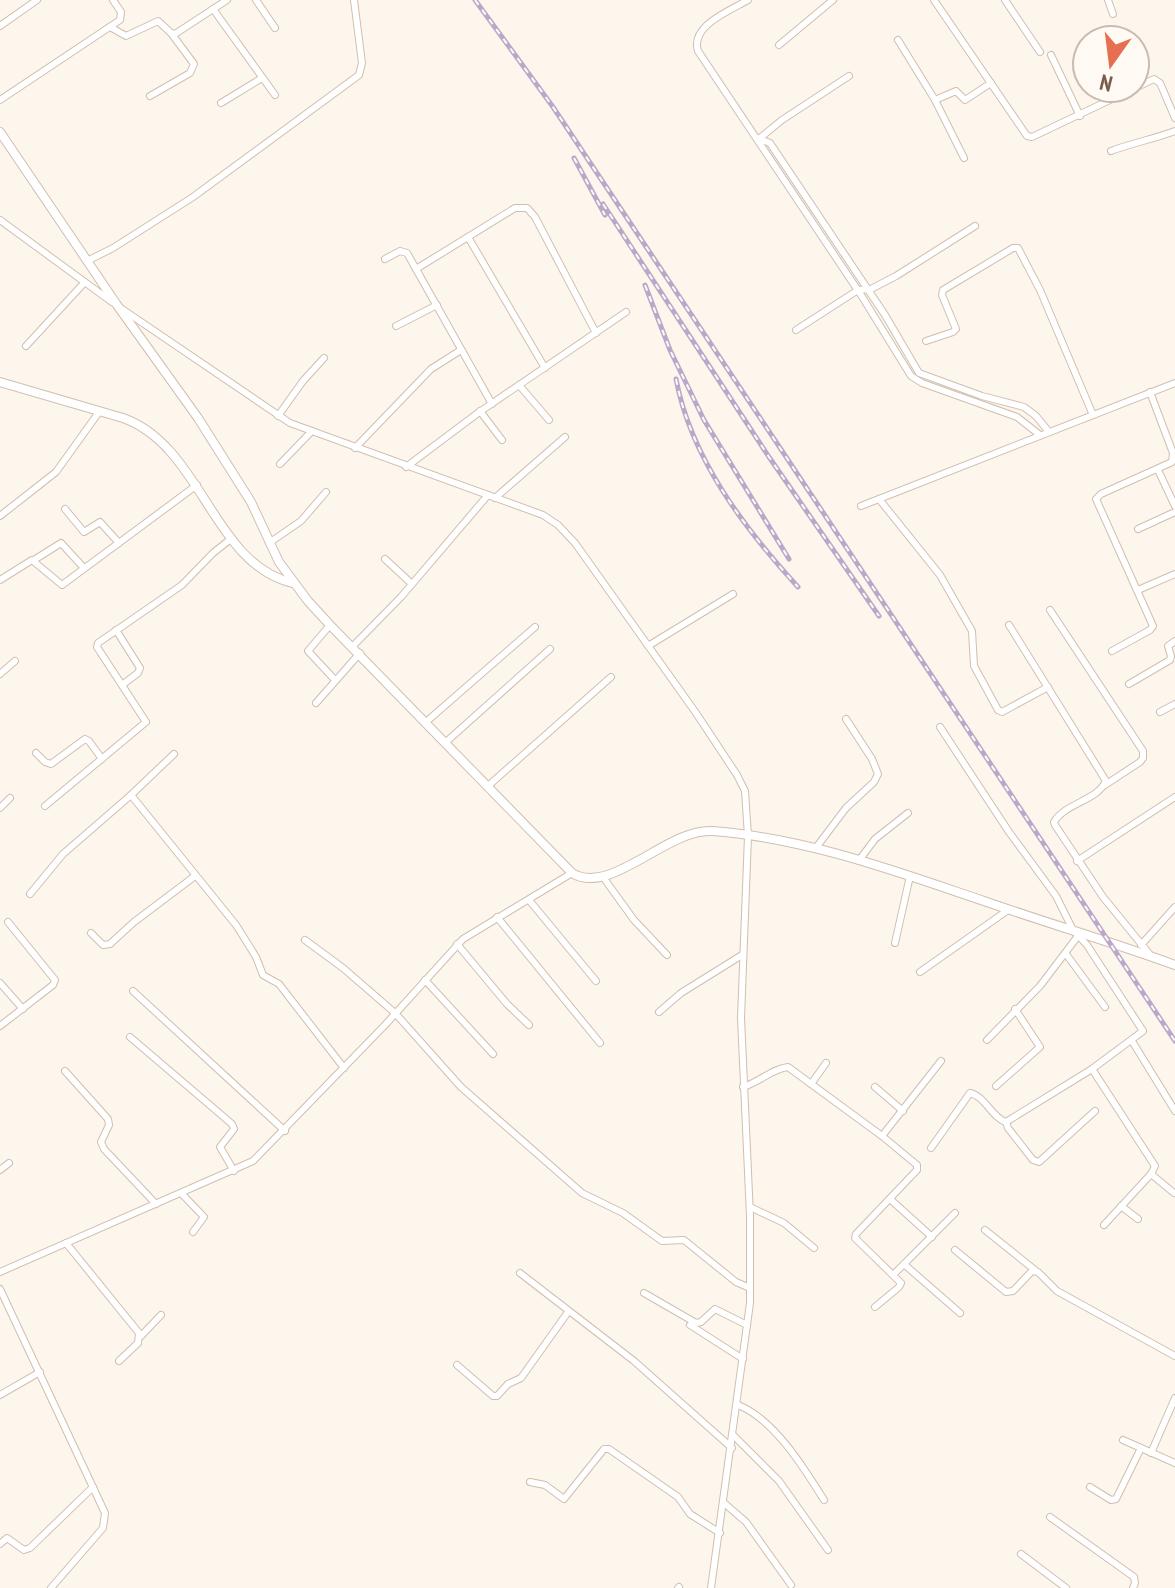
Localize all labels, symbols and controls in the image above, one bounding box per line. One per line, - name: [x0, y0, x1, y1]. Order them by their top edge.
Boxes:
- north arrow: [1071, 24, 1151, 104]
- text: N: [1097, 68, 1115, 98]

